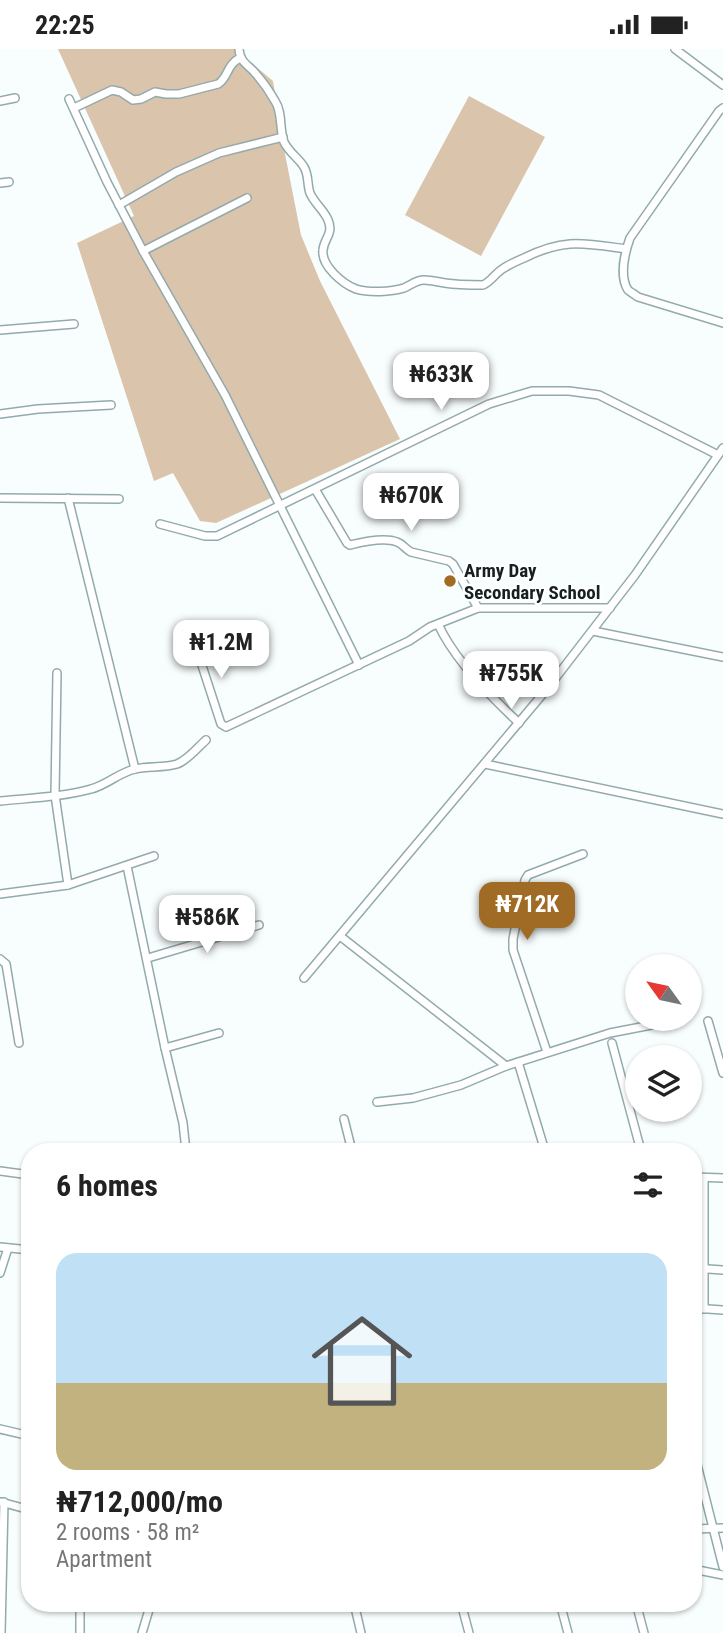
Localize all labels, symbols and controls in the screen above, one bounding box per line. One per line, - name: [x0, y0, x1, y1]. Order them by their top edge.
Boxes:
- text: 22:25: [35, 10, 95, 40]
- pin: ₦633K: [392, 353, 490, 412]
- text: ₦633K: [409, 361, 473, 388]
- pin: ₦670K: [362, 473, 460, 533]
- text: ₦670K: [379, 482, 443, 509]
- place label: Army Day Secondary School: [464, 559, 601, 604]
- marker: Army Day Secondary School: [442, 573, 458, 589]
- pin: ₦1.2M: [172, 621, 270, 680]
- text: ₦1.2M: [189, 629, 253, 656]
- pin: ₦755K: [462, 651, 560, 711]
- text: ₦755K: [479, 660, 543, 687]
- pin: ₦712K: [478, 883, 576, 942]
- text: ₦712K: [495, 891, 559, 918]
- pin: ₦586K: [158, 895, 256, 955]
- text: ₦586K: [175, 904, 239, 931]
- north arrow: [625, 954, 702, 1031]
- map controls: [625, 954, 702, 1122]
- button: layers: [625, 1045, 702, 1122]
- icon: filters: [629, 1166, 667, 1204]
- text: 6 homes: [56, 1168, 158, 1203]
- icon: home: [299, 1298, 425, 1424]
- text: ₦712,000/mo: [56, 1484, 223, 1519]
- text: 2 rooms · 58 m²: [56, 1519, 199, 1546]
- text: Apartment: [56, 1546, 152, 1573]

